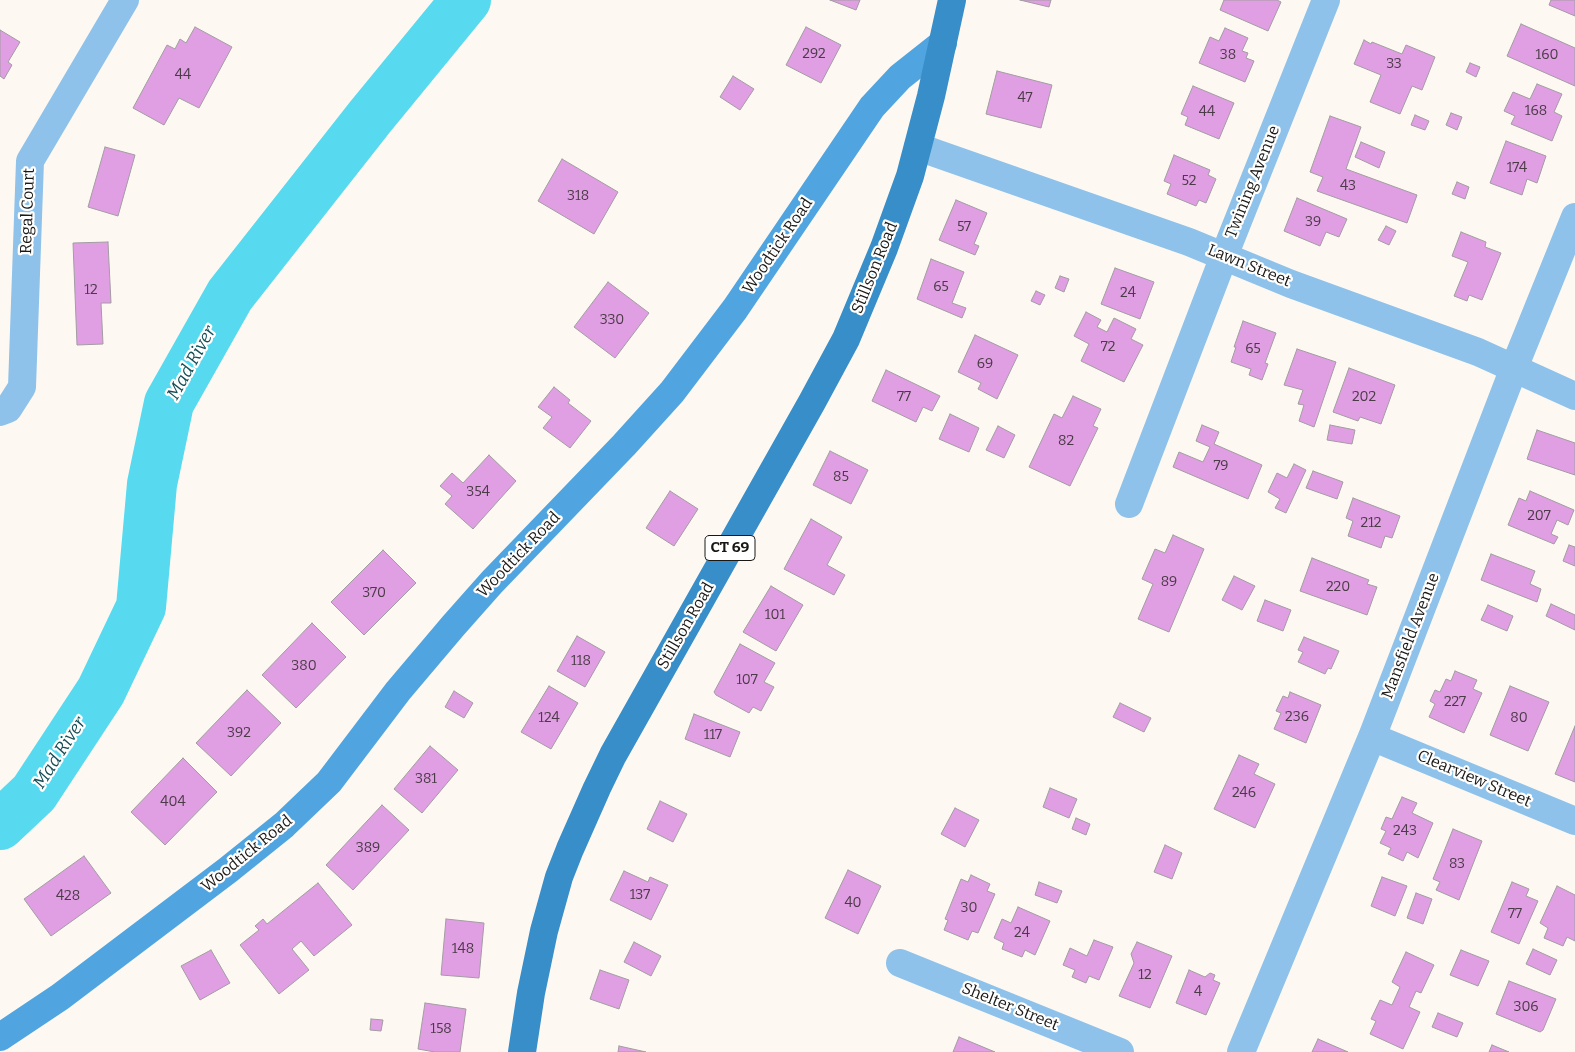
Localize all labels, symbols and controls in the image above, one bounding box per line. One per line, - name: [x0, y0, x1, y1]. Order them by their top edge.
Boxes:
- house number: 292: [802, 46, 826, 62]
- house number: 38: [1220, 47, 1236, 63]
- house number: 160: [1536, 47, 1558, 63]
- house number: 33: [1386, 56, 1402, 72]
- house number: 44: [175, 67, 191, 83]
- house number: 47: [1017, 90, 1033, 106]
- house number: 168: [1525, 103, 1547, 119]
- house number: 44: [1199, 104, 1215, 120]
- street label: Twining Avenue: [1222, 123, 1284, 241]
- house number: 174: [1507, 160, 1527, 176]
- street label: Regal Court: [17, 168, 39, 254]
- house number: 52: [1182, 173, 1196, 189]
- house number: 43: [1340, 178, 1356, 194]
- house number: 318: [567, 188, 589, 204]
- street label: Woodtick Road: [739, 194, 817, 298]
- house number: 39: [1305, 214, 1321, 230]
- street label: Stillson Road: [848, 219, 902, 317]
- house number: 57: [957, 219, 971, 235]
- street label: Lawn Street: [1205, 241, 1293, 291]
- house number: 65: [933, 279, 949, 295]
- house number: 12: [84, 282, 98, 298]
- house number: 24: [1120, 285, 1136, 301]
- house number: 330: [600, 312, 624, 328]
- water label: Mad River: [163, 322, 221, 404]
- house number: 72: [1101, 339, 1115, 355]
- house number: 65: [1245, 341, 1261, 357]
- house number: 69: [977, 356, 993, 372]
- house number: 77: [897, 389, 911, 405]
- house number: 202: [1352, 389, 1376, 405]
- house number: 82: [1058, 433, 1074, 449]
- house number: 79: [1214, 458, 1228, 474]
- house number: 85: [833, 469, 849, 485]
- house number: 354: [466, 484, 490, 500]
- street label: Woodtick Road: [473, 508, 565, 602]
- house number: 207: [1527, 508, 1551, 524]
- house number: 212: [1361, 515, 1381, 531]
- road number: CT 69: [705, 536, 755, 560]
- street label: Mansfield Avenue: [1378, 570, 1444, 702]
- house number: 89: [1161, 574, 1177, 590]
- street label: Stillson Road: [653, 579, 719, 673]
- house number: 220: [1326, 579, 1350, 595]
- house number: 370: [362, 585, 386, 601]
- house number: 101: [765, 607, 785, 623]
- house number: 118: [571, 653, 591, 669]
- house number: 380: [291, 658, 317, 674]
- house number: 107: [736, 672, 758, 688]
- house number: 227: [1444, 694, 1466, 710]
- house number: 236: [1285, 709, 1309, 725]
- house number: 124: [538, 710, 560, 726]
- house number: 80: [1510, 710, 1528, 726]
- water label: Mad River: [29, 713, 91, 793]
- house number: 392: [227, 725, 251, 741]
- house number: 117: [704, 727, 722, 743]
- street label: Clearview Street: [1414, 746, 1534, 812]
- house number: 381: [415, 771, 437, 787]
- house number: 246: [1232, 785, 1256, 801]
- house number: 404: [160, 794, 186, 810]
- street label: Woodtick Road: [198, 811, 296, 897]
- house number: 243: [1393, 823, 1417, 839]
- house number: 389: [356, 840, 380, 856]
- house number: 83: [1449, 856, 1465, 872]
- house number: 137: [630, 887, 650, 903]
- house number: 428: [56, 888, 80, 904]
- house number: 40: [844, 895, 862, 911]
- house number: 30: [961, 900, 977, 916]
- house number: 77: [1508, 906, 1522, 922]
- house number: 24: [1014, 925, 1030, 941]
- house number: 148: [452, 941, 474, 957]
- house number: 12: [1138, 967, 1152, 983]
- street label: Shelter Street: [959, 979, 1061, 1035]
- house number: 4: [1194, 984, 1202, 1000]
- house number: 306: [1513, 999, 1539, 1015]
- house number: 158: [430, 1021, 452, 1037]

